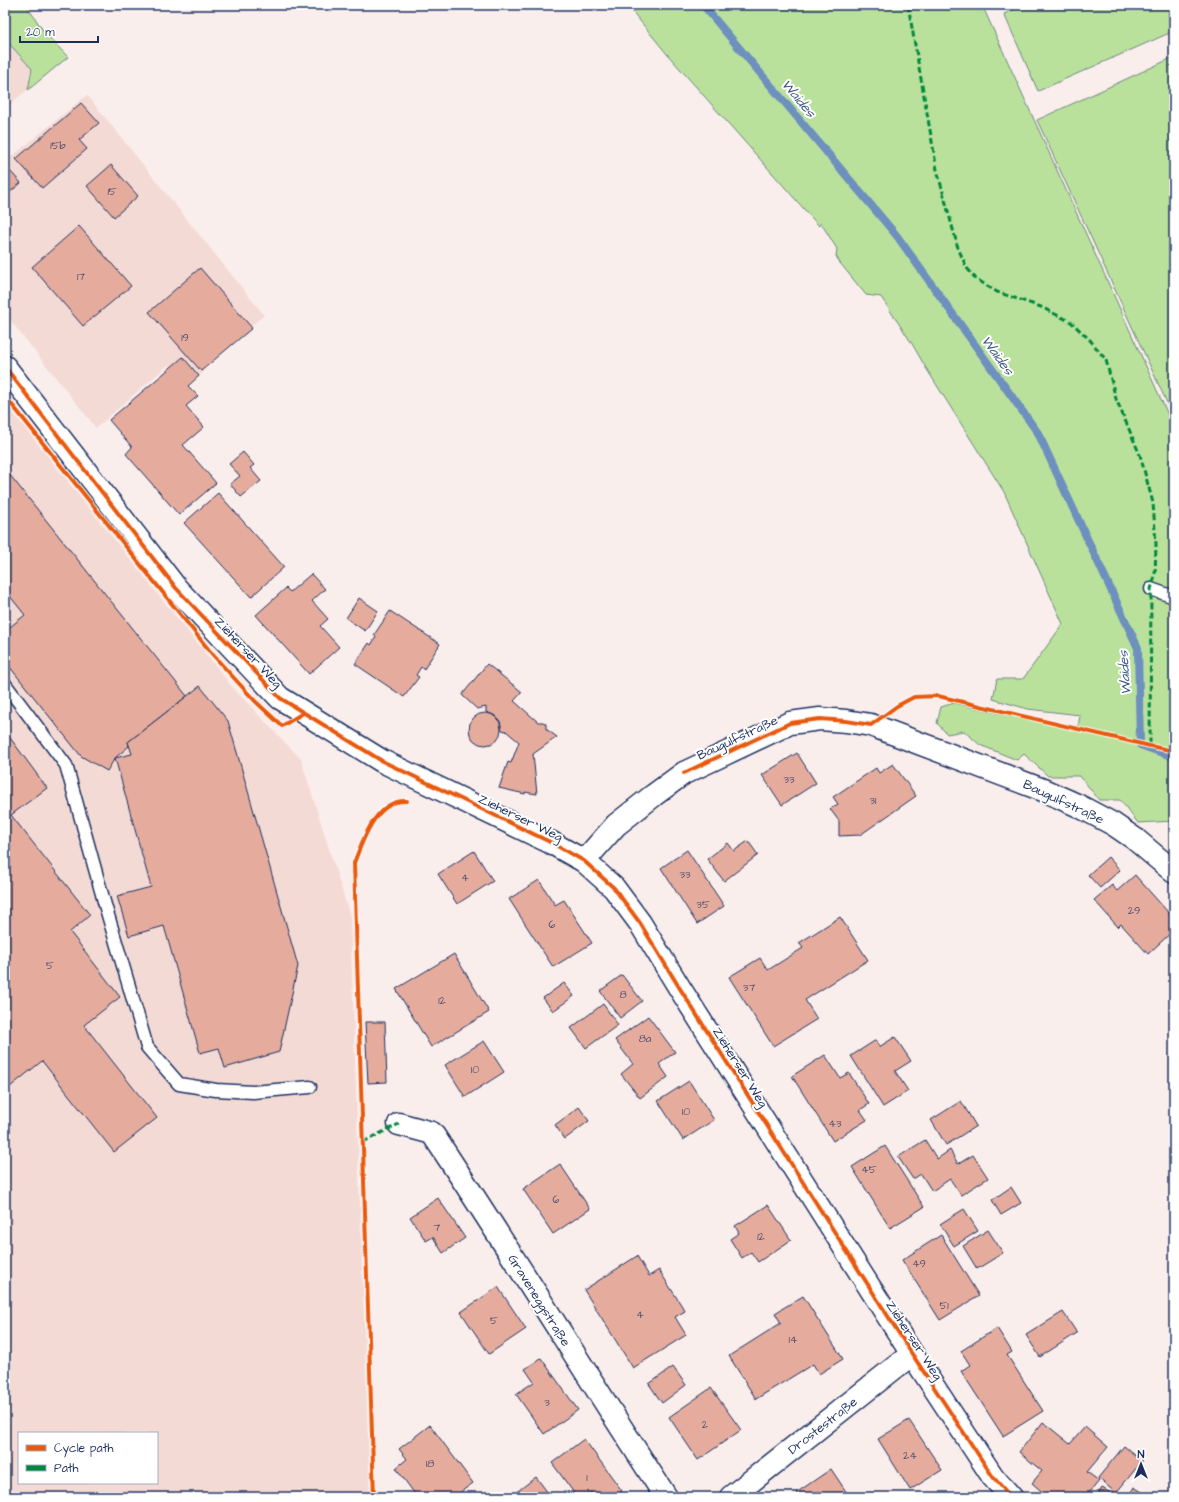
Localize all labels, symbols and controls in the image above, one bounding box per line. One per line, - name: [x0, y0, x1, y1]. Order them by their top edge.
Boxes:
- scale bar: [20, 18, 98, 44]
- text: 20 m: [26, 24, 55, 41]
- water label: Waides: [776, 75, 821, 123]
- house number: 15b: [50, 138, 66, 153]
- house number: 15: [107, 184, 117, 199]
- house number: 17: [77, 269, 85, 284]
- house number: 19: [181, 330, 189, 345]
- water label: Waides: [976, 332, 1019, 380]
- street label: Zieherser Weg: [210, 613, 286, 693]
- water label: Waides: [1113, 649, 1137, 696]
- street label: Baugulfstraße: [694, 711, 781, 765]
- house number: 33: [783, 772, 795, 787]
- street label: Baugulfstraße: [1020, 775, 1107, 829]
- street label: Zieherser Weg: [475, 790, 566, 847]
- house number: 31: [869, 793, 877, 808]
- house number: 33: [679, 867, 691, 882]
- house number: 4: [461, 870, 469, 885]
- house number: 35: [696, 897, 710, 912]
- house number: 29: [1128, 903, 1140, 918]
- house number: 6: [549, 917, 556, 932]
- house number: 5: [46, 958, 54, 973]
- house number: 37: [743, 980, 755, 995]
- house number: 8: [619, 987, 627, 1002]
- house number: 12: [438, 993, 447, 1008]
- street label: Zieherser Weg: [707, 1024, 772, 1112]
- house number: 8a: [639, 1031, 652, 1046]
- house number: 10: [471, 1062, 479, 1077]
- house number: 10: [682, 1104, 690, 1119]
- house number: 43: [828, 1116, 842, 1131]
- house number: 45: [861, 1162, 877, 1177]
- house number: 6: [553, 1192, 560, 1207]
- house number: 7: [434, 1220, 441, 1235]
- house number: 12: [757, 1229, 766, 1244]
- street label: Graveneggstraße: [503, 1251, 575, 1351]
- house number: 49: [912, 1256, 926, 1271]
- street label: Zieherser Weg: [881, 1297, 947, 1385]
- house number: 51: [939, 1298, 949, 1313]
- house number: 4: [636, 1307, 644, 1322]
- house number: 5: [490, 1313, 498, 1328]
- house number: 14: [789, 1332, 798, 1347]
- street label: Drostestraße: [784, 1393, 861, 1459]
- house number: 3: [544, 1395, 550, 1410]
- house number: 2: [702, 1417, 709, 1432]
- legend: [18, 1432, 158, 1484]
- text: Cycle path: [54, 1440, 113, 1458]
- north arrow: [1121, 1444, 1161, 1484]
- text: N: [1138, 1447, 1145, 1462]
- house number: 24: [903, 1448, 917, 1463]
- house number: 18: [426, 1456, 434, 1471]
- text: Path: [54, 1460, 79, 1477]
- house number: 1: [586, 1470, 588, 1485]

